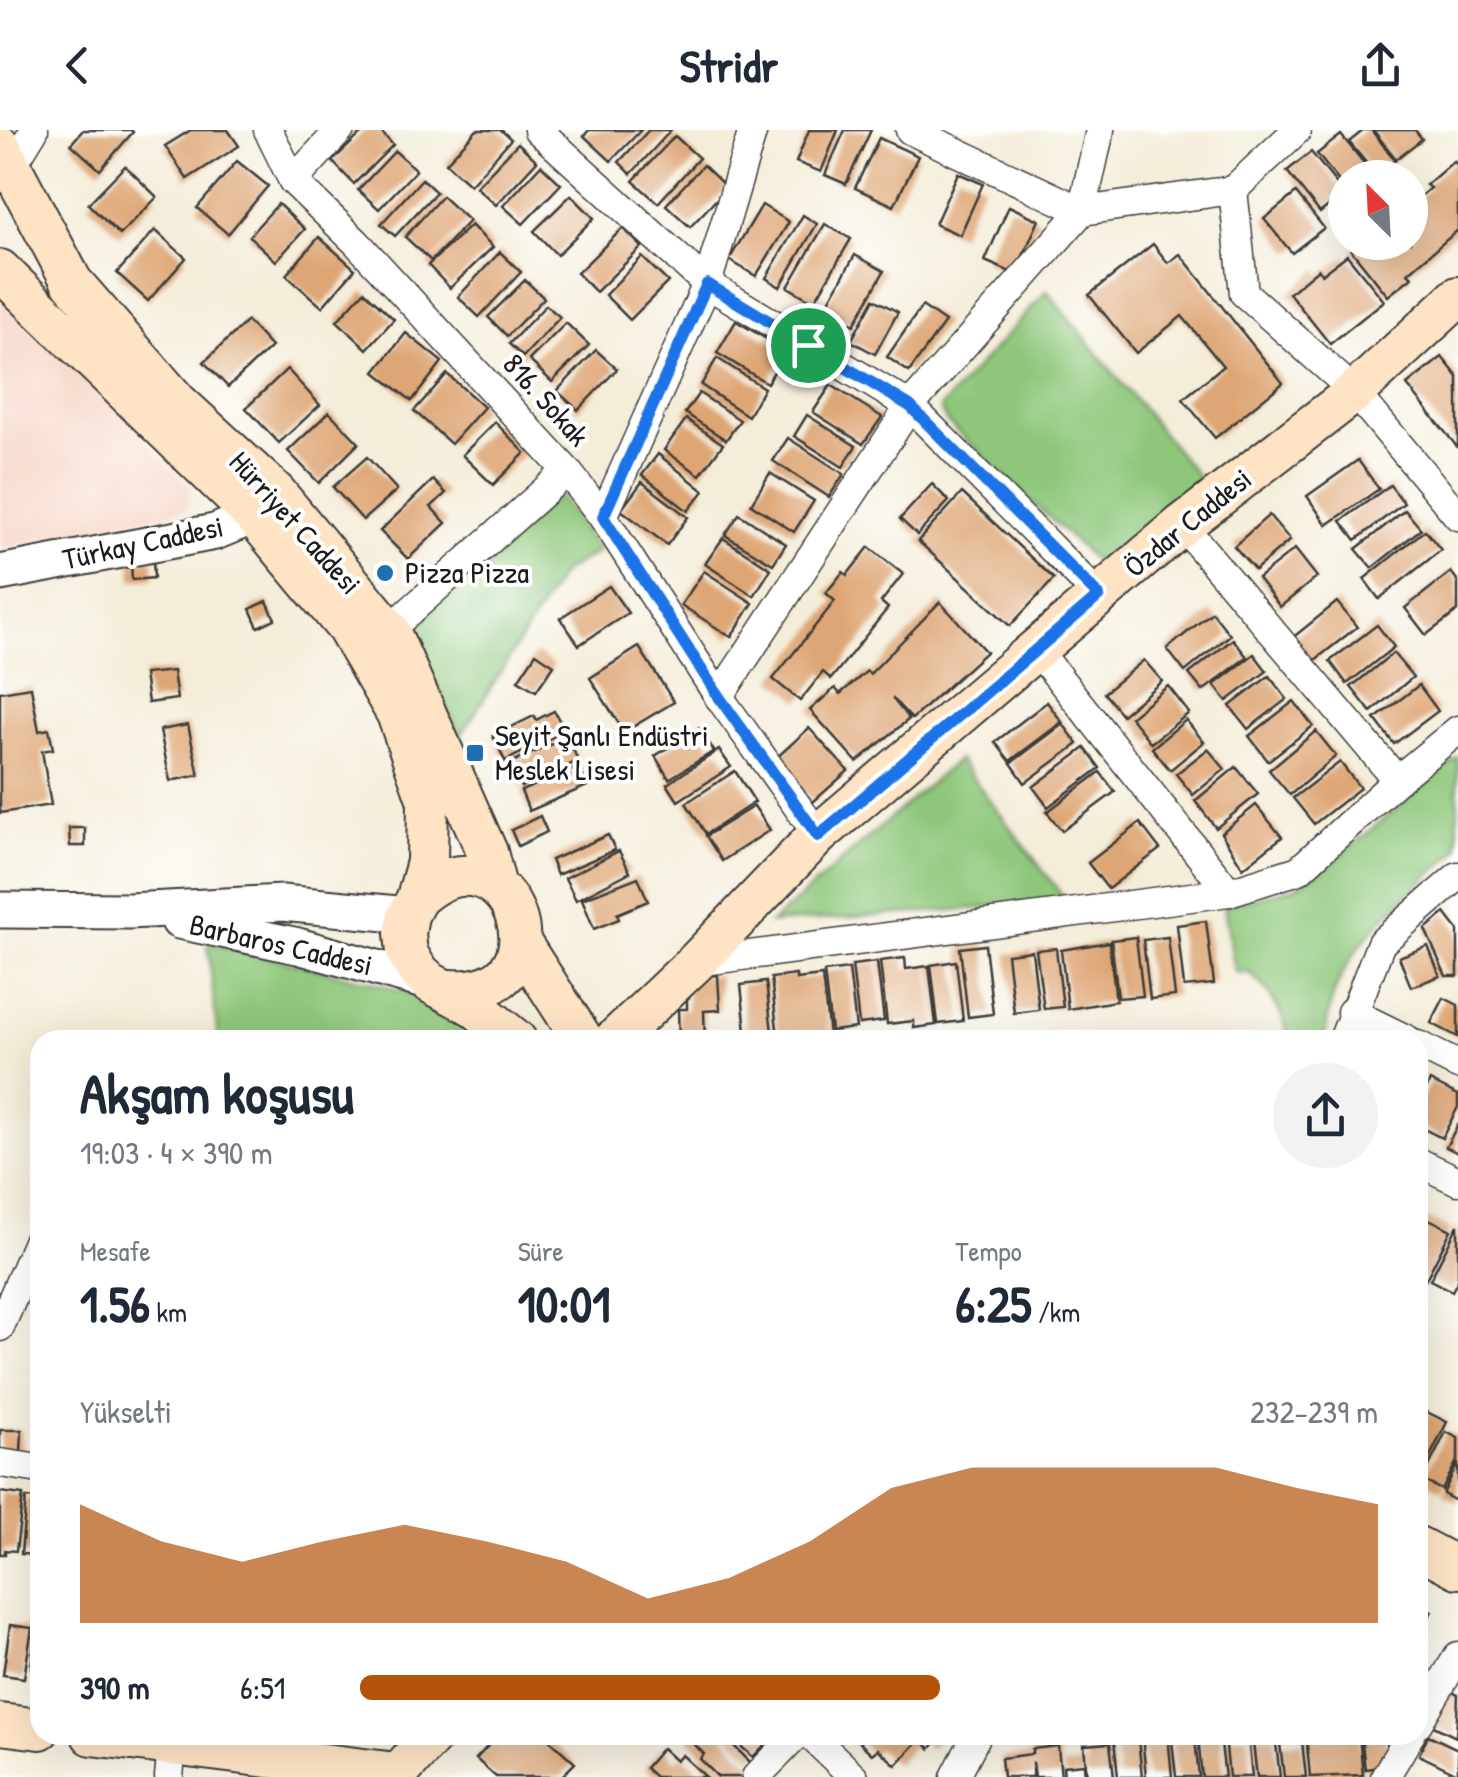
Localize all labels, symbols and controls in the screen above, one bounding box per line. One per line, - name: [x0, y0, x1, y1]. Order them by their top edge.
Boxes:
- text: Stridr: [680, 35, 778, 96]
- icon: back: [50, 38, 105, 93]
- icon: share: [1353, 38, 1408, 93]
- north arrow: [1328, 160, 1428, 260]
- map controls: [1328, 160, 1428, 260]
- pin: [766, 303, 851, 388]
- icon: arrive: [781, 318, 836, 373]
- street label: 816. Sokak: [495, 344, 599, 454]
- street label: Hürriyet Caddesi: [221, 442, 371, 602]
- street label: Özdar Caddesi: [1115, 458, 1260, 586]
- street label: Türkay Caddesi: [59, 505, 227, 579]
- place label: Pizza Pizza: [405, 552, 529, 592]
- marker: Pizza Pizza: [374, 562, 396, 584]
- place label: Seyit Şanlı Endüstri Meslek Lisesi: [495, 715, 709, 789]
- marker: Seyit Şanlı Endüstri Meslek Lisesi: [464, 742, 486, 764]
- street label: Barbaros Caddesi: [186, 904, 377, 984]
- text: Akşam koşusu: [80, 1056, 354, 1130]
- button: share: [1273, 1063, 1378, 1168]
- text: 19:03 · 4 × 390 m: [80, 1131, 273, 1174]
- text: Mesafe: [80, 1232, 151, 1270]
- text: Süre: [518, 1232, 564, 1270]
- text: Tempo: [955, 1232, 1022, 1270]
- text: 1.56: [80, 1270, 150, 1338]
- text: 10:01: [518, 1270, 610, 1338]
- text: 6:25: [955, 1270, 1031, 1338]
- text: km: [150, 1293, 187, 1331]
- text: /km: [1031, 1293, 1080, 1331]
- text: Yükselti: [80, 1390, 172, 1433]
- text: 232–239 m: [1250, 1390, 1378, 1433]
- text: 390 m: [80, 1666, 150, 1709]
- text: 6:51: [240, 1666, 285, 1709]

